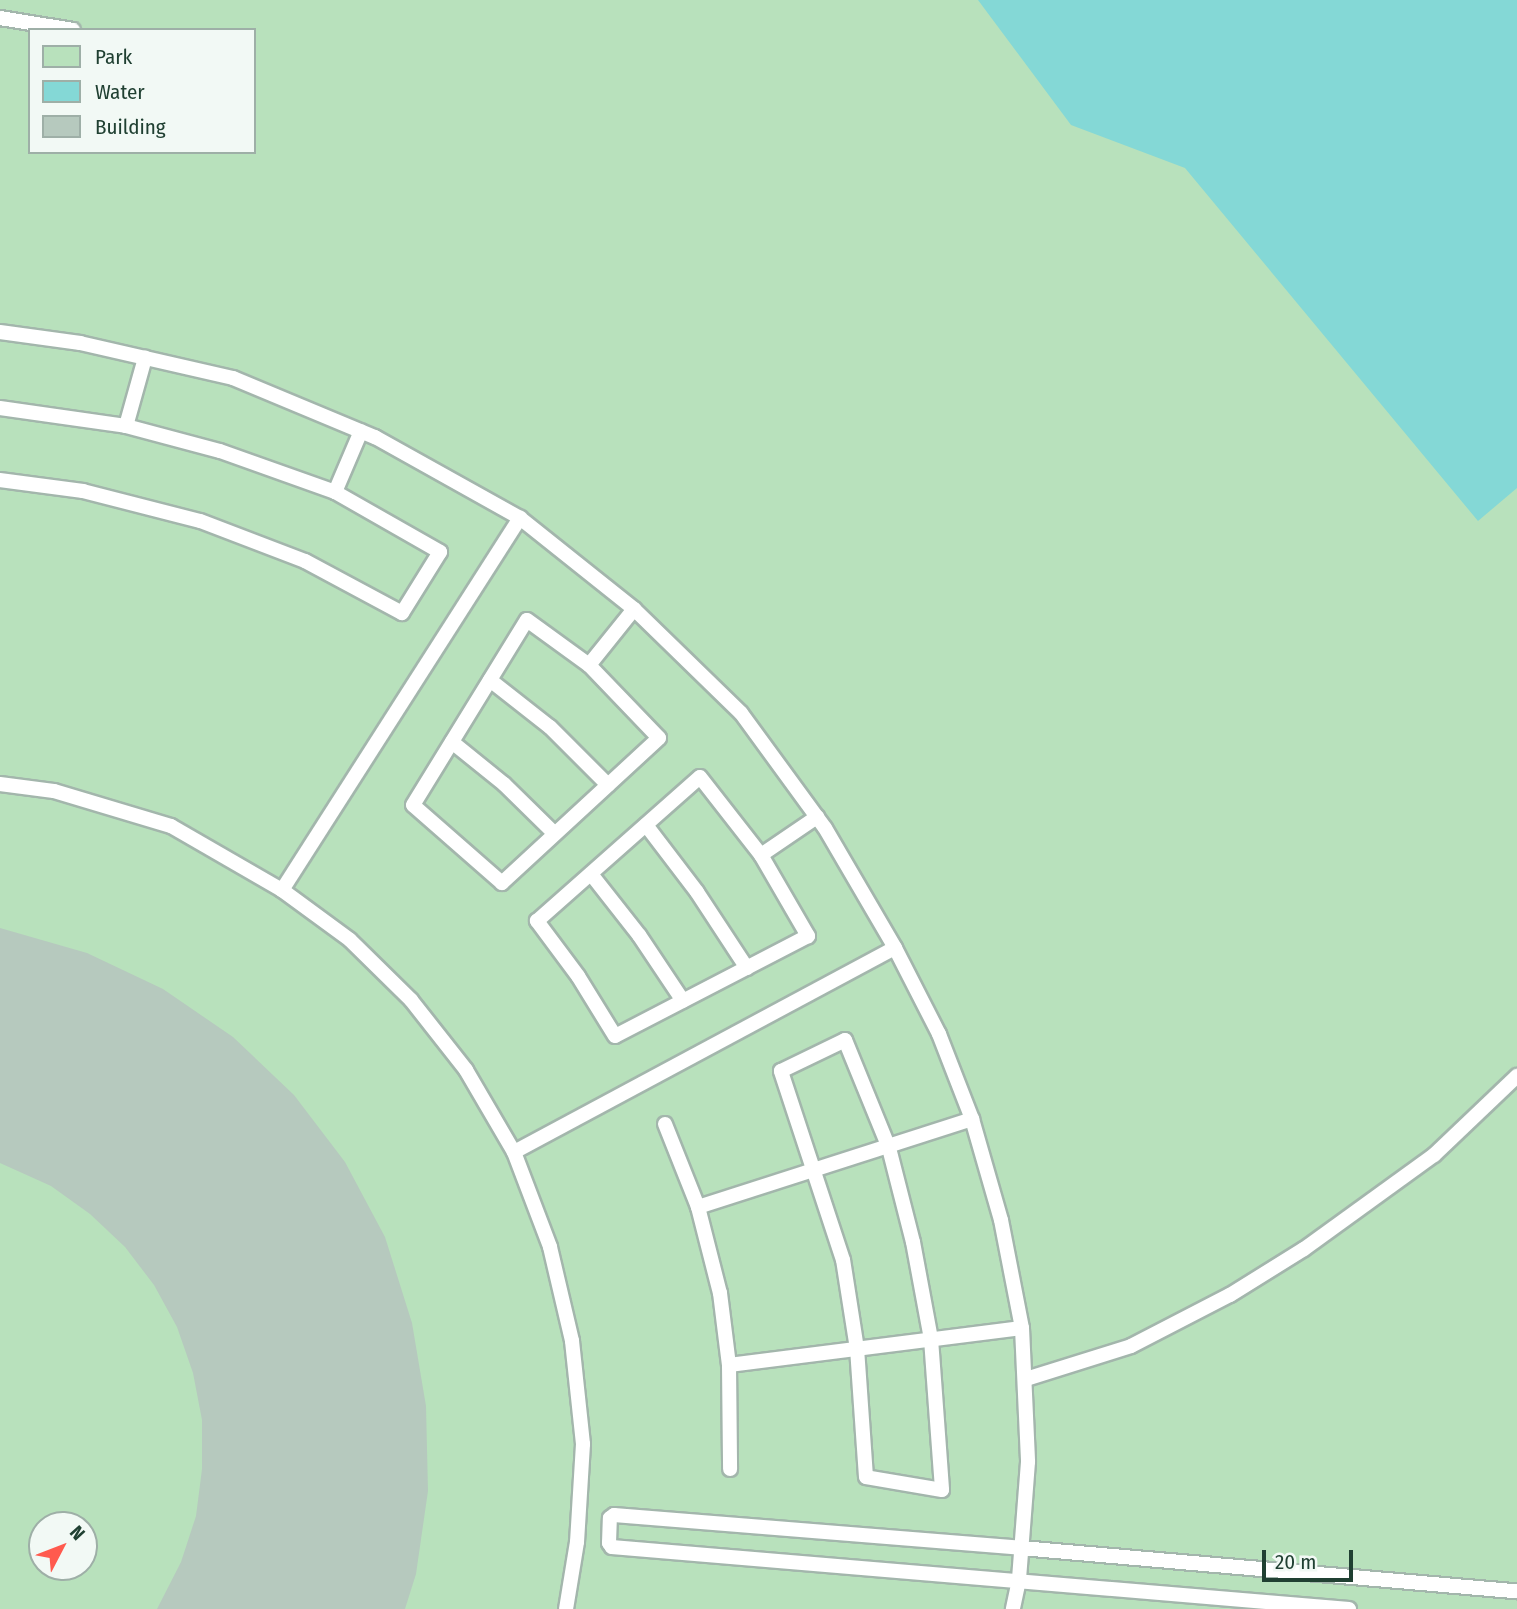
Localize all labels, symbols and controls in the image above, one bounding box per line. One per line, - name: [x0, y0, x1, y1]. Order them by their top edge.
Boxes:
- legend: [28, 28, 256, 154]
- text: Park: [95, 44, 132, 70]
- text: Water: [95, 79, 145, 105]
- text: Building: [95, 114, 166, 140]
- north arrow: [28, 1511, 98, 1581]
- text: N: [65, 1521, 90, 1545]
- scale bar: [1265, 1536, 1356, 1580]
- text: 20 m: [1275, 1549, 1316, 1575]

